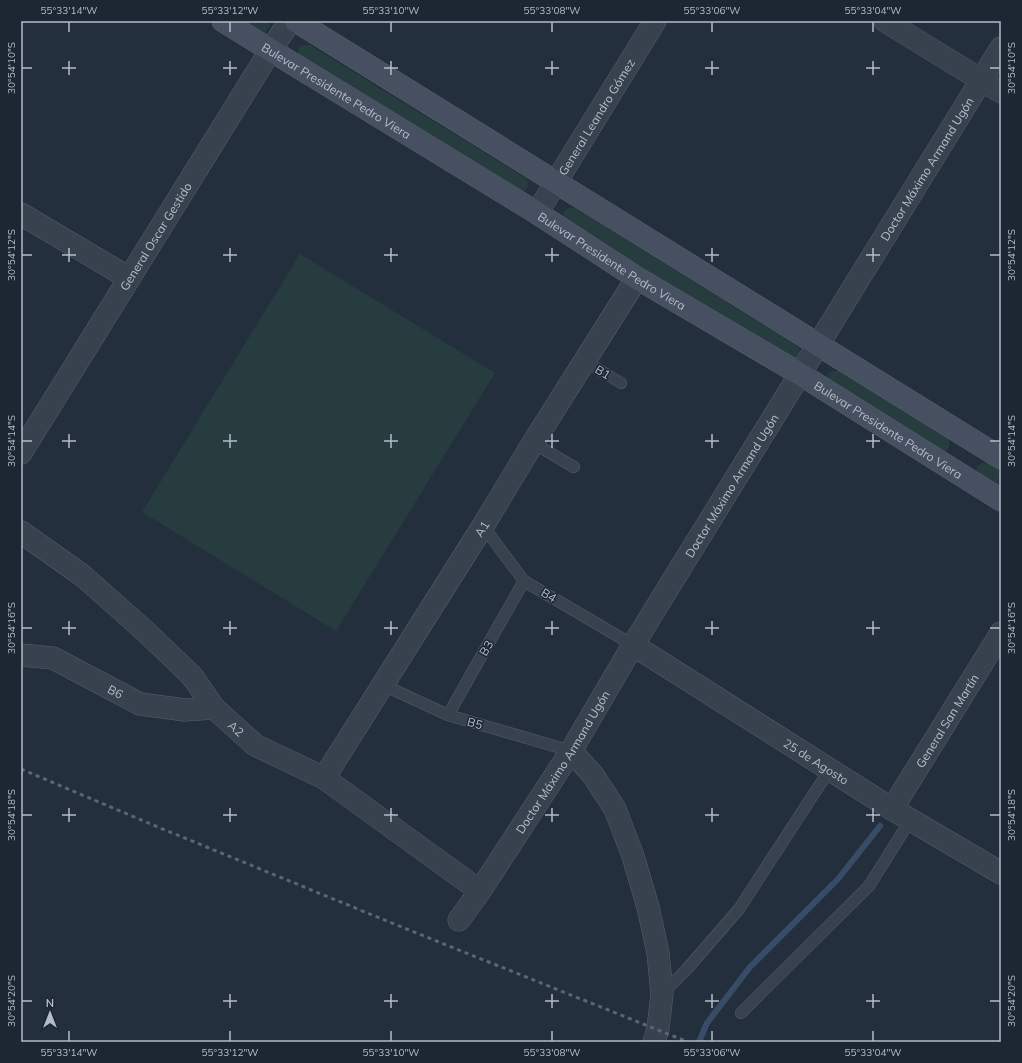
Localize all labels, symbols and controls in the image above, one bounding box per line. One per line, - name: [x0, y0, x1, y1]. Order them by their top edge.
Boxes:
- text: 55°33'14"W: [41, 4, 97, 17]
- text: 55°33'12"W: [202, 4, 258, 17]
- text: 55°33'10"W: [363, 4, 419, 17]
- text: 55°33'08"W: [524, 4, 580, 17]
- text: 55°33'06"W: [684, 4, 740, 17]
- text: 55°33'04"W: [845, 4, 901, 17]
- street label: Bulevar Presidente Pedro Viera: [259, 39, 414, 142]
- text: 30°54'10"S: [5, 42, 18, 94]
- text: 30°54'10"S: [1005, 42, 1018, 94]
- street label: General Leandro Gómez: [555, 56, 638, 178]
- street label: Doctor Máximo Armand Ugón: [877, 94, 976, 243]
- street label: General Oscar Gestido: [116, 179, 195, 293]
- street label: Bulevar Presidente Pedro Viera: [535, 208, 689, 313]
- text: 30°54'12"S: [5, 229, 18, 281]
- text: 30°54'12"S: [1005, 229, 1018, 281]
- street label: B1: [593, 362, 613, 382]
- street label: Bulevar Presidente Pedro Viera: [812, 377, 965, 482]
- street label: Doctor Máximo Armand Ugón: [681, 411, 781, 560]
- text: 30°54'14"S: [5, 415, 18, 467]
- text: 30°54'14"S: [1005, 415, 1018, 467]
- street label: A1: [471, 518, 492, 539]
- street label: B4: [539, 585, 559, 605]
- text: 30°54'16"S: [5, 602, 18, 654]
- text: 30°54'16"S: [1005, 602, 1018, 654]
- street label: B3: [476, 638, 496, 658]
- street label: General San Martín: [912, 671, 981, 770]
- street label: B6: [105, 681, 126, 701]
- street label: Doctor Máximo Armand Ugón: [512, 688, 612, 836]
- street label: B5: [466, 714, 484, 732]
- street label: A2: [225, 717, 247, 739]
- street label: 25 de Agosto: [781, 735, 852, 787]
- text: 30°54'18"S: [5, 789, 18, 841]
- text: 30°54'18"S: [1005, 789, 1018, 841]
- text: 30°54'20"S: [5, 975, 18, 1027]
- text: 30°54'20"S: [1005, 975, 1018, 1027]
- north arrow: [30, 993, 70, 1033]
- text: N: [46, 996, 54, 1010]
- text: 55°33'14"W: [41, 1046, 97, 1059]
- text: 55°33'12"W: [202, 1046, 258, 1059]
- text: 55°33'10"W: [363, 1046, 419, 1059]
- text: 55°33'08"W: [524, 1046, 580, 1059]
- text: 55°33'06"W: [684, 1046, 740, 1059]
- text: 55°33'04"W: [845, 1046, 901, 1059]

